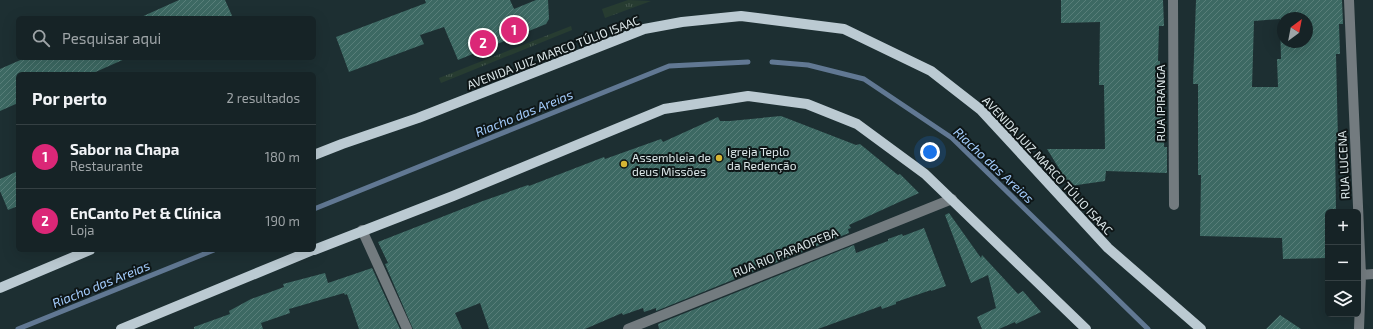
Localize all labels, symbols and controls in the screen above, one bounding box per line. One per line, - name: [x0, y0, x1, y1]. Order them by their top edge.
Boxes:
- street label: AVENIDA JUIZ MARCO TÚLIO ISAAC: [465, 12, 642, 92]
- north arrow: [1277, 12, 1313, 48]
- pin: 1: [501, 15, 527, 45]
- search box: [16, 16, 316, 60]
- icon: search: [30, 27, 52, 49]
- pin: 2: [470, 28, 496, 58]
- text: Pesquisar aqui: [62, 29, 161, 47]
- street label: RUA IPIRANGA: [1153, 64, 1167, 141]
- water label: Riacho das Areias: [473, 86, 576, 140]
- text: Por perto: [32, 88, 107, 108]
- text: 2 resultados: [226, 90, 300, 106]
- street label: AVENIDA JUIZ MARCO TÚLIO ISAAC: [980, 93, 1116, 237]
- water label: Riacho das Areias: [950, 124, 1038, 207]
- street label: RUA LUCENA: [1334, 130, 1352, 200]
- text: Sabor na Chapa: [70, 140, 179, 158]
- your location: [920, 142, 940, 162]
- place label: Igreja Teplo da Redenção: [727, 144, 797, 173]
- text: 1: [42, 149, 48, 165]
- text: 180 m: [265, 149, 300, 165]
- place label: Assembleia de deus Missões: [632, 150, 711, 178]
- marker: Igreja Teplo da Redenção: [714, 153, 724, 163]
- text: Restaurante: [70, 158, 143, 174]
- marker: Assembleia de deus Missões: [619, 159, 629, 169]
- text: EnCanto Pet & Clínica: [70, 204, 221, 222]
- map controls: [1325, 209, 1361, 317]
- button: +: [1325, 209, 1361, 245]
- text: 2: [41, 213, 49, 229]
- text: 190 m: [265, 213, 300, 229]
- text: Loja: [70, 222, 94, 238]
- street label: RUA RIO PARAOPEBA: [730, 224, 840, 279]
- button: −: [1325, 245, 1361, 281]
- water label: Riacho das Areias: [50, 257, 153, 311]
- button: layers: [1325, 281, 1361, 317]

